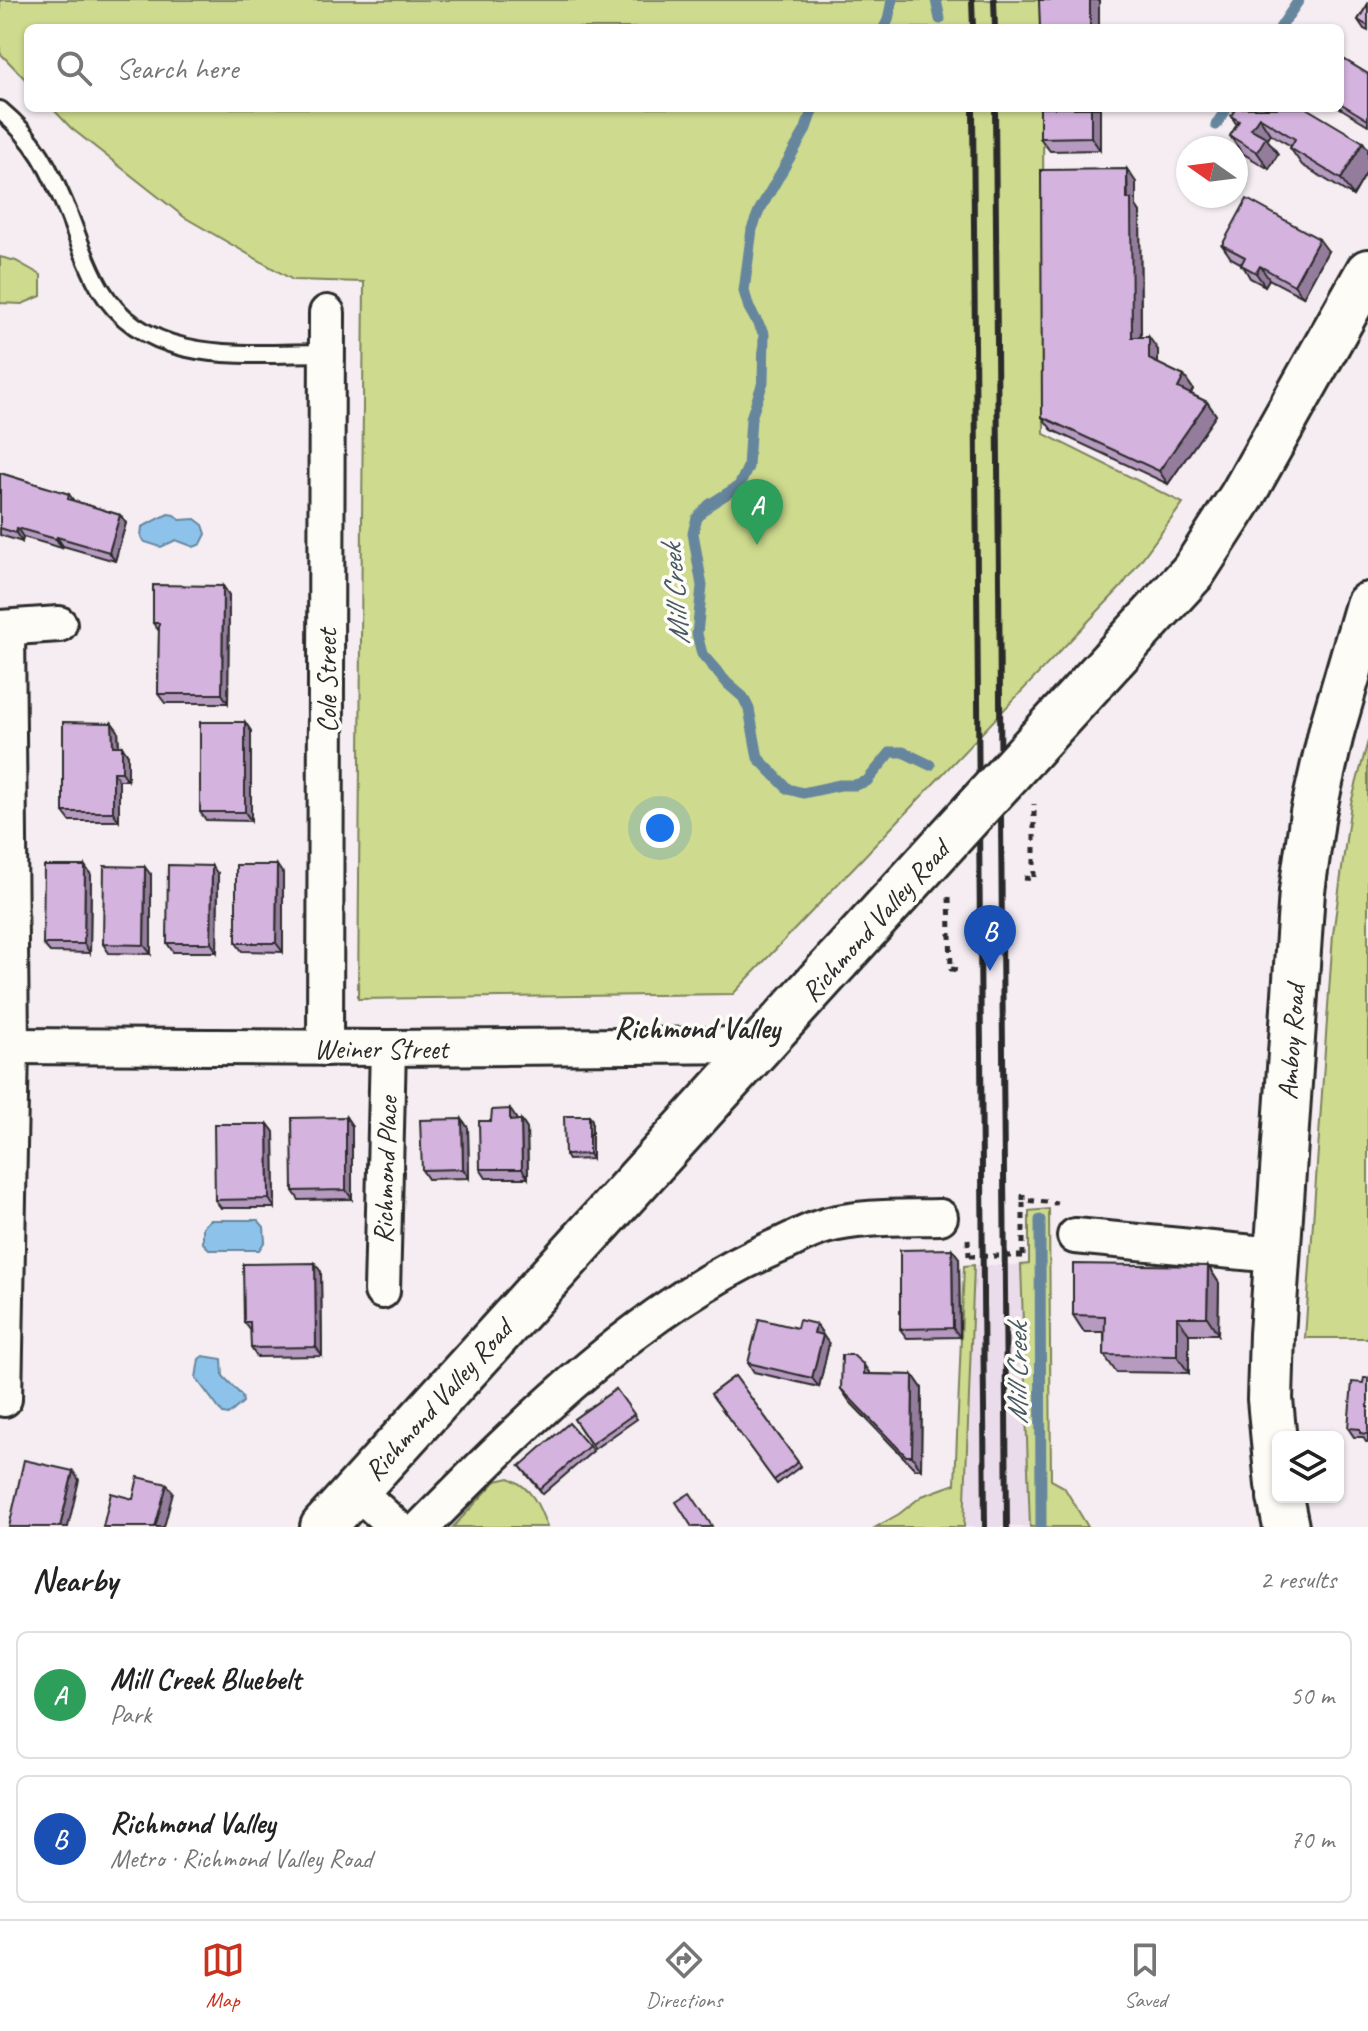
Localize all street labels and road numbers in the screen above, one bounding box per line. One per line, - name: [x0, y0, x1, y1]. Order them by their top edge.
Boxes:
- street label: Cole Street: [309, 626, 344, 733]
- street label: Richmond Valley Road: [793, 830, 959, 1009]
- street label: Amboy Road: [1270, 979, 1313, 1101]
- street label: Weiner Street: [314, 1031, 451, 1066]
- street label: Richmond Place: [365, 1094, 405, 1244]
- street label: Richmond Valley Road: [356, 1309, 522, 1488]

